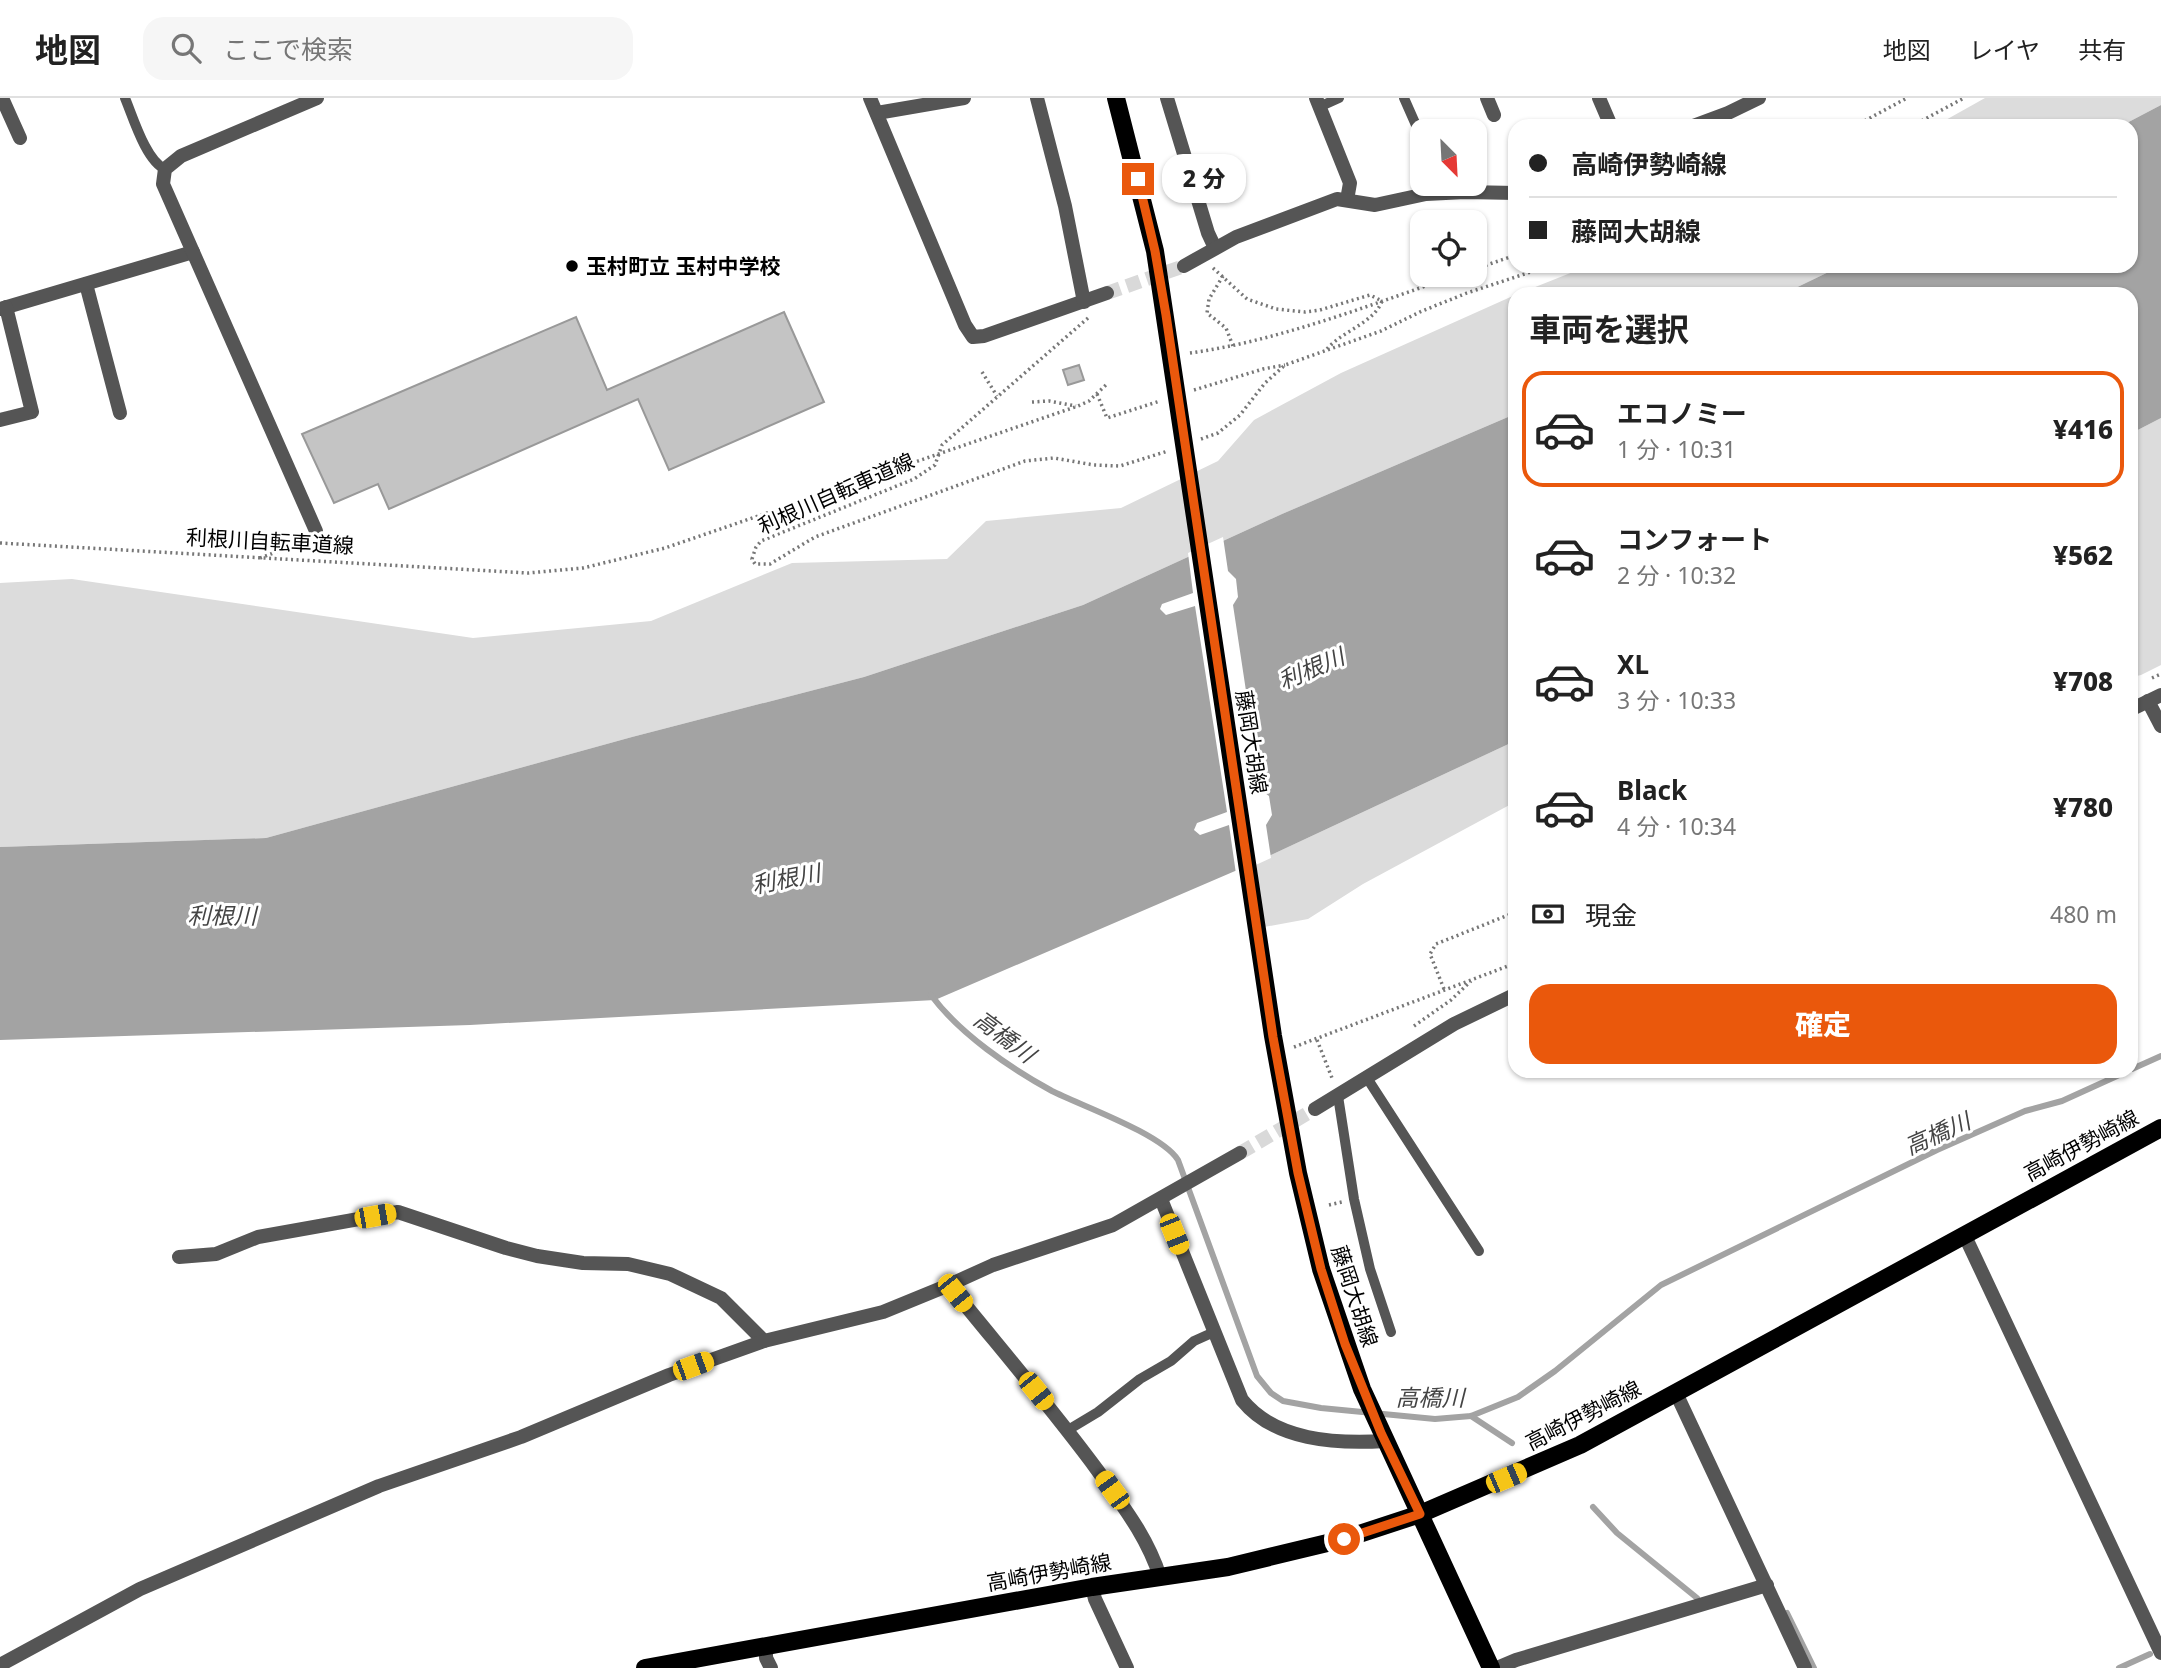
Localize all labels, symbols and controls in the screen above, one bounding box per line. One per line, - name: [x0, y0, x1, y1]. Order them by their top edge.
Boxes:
- search box: [143, 17, 633, 80]
- text: 地図: [35, 27, 101, 72]
- icon: search: [167, 29, 205, 67]
- text: ここで検索: [223, 31, 353, 67]
- text: 地図: [1883, 33, 1931, 66]
- text: レイヤ: [1969, 33, 2040, 66]
- text: 共有: [2078, 33, 2126, 66]
- north arrow: [1410, 119, 1488, 196]
- map controls: [1410, 119, 1487, 287]
- text: 高崎伊勢崎線: [1571, 146, 1727, 182]
- callout: 2 分: [1162, 154, 1246, 204]
- text: 2 分: [1183, 162, 1225, 194]
- route end: [1122, 163, 1154, 195]
- button: locate: [1410, 210, 1487, 287]
- text: 藤岡大胡線: [1571, 213, 1701, 249]
- place label: 玉村町立 玉村中学校: [586, 252, 780, 280]
- marker: 玉村町立 玉村中学校: [564, 258, 580, 274]
- text: 車両を選択: [1529, 307, 1689, 350]
- text: エコノミー: [1617, 395, 1747, 431]
- icon: car: [1533, 398, 1596, 461]
- text: ¥416: [2053, 411, 2113, 447]
- text: 1 分 · 10:31: [1617, 433, 1736, 465]
- street label: 利根川自転車道線: [754, 446, 918, 540]
- text: コンフォート: [1617, 521, 1772, 557]
- street label: 利根川自転車道線: [185, 523, 355, 559]
- icon: car: [1533, 524, 1596, 587]
- text: ¥562: [2053, 537, 2113, 573]
- text: 2 分 · 10:32: [1617, 559, 1736, 591]
- water label: 利根川: [1273, 639, 1352, 696]
- text: XL: [1617, 646, 1649, 682]
- icon: car: [1533, 650, 1596, 713]
- text: ¥708: [2053, 663, 2113, 699]
- text: 3 分 · 10:33: [1617, 684, 1736, 716]
- street label: 藤岡大胡線: [1230, 688, 1274, 796]
- text: Black: [1617, 772, 1687, 808]
- icon: car: [1533, 776, 1596, 839]
- text: ¥780: [2053, 789, 2113, 825]
- text: 4 分 · 10:34: [1617, 810, 1736, 842]
- water label: 利根川: [749, 855, 826, 900]
- icon: cash: [1529, 895, 1567, 933]
- text: 現金: [1585, 897, 1637, 933]
- text: 480 m: [2050, 898, 2117, 930]
- water label: 利根川: [188, 899, 260, 931]
- button: 確定: [1529, 984, 2117, 1064]
- water label: 高橋川: [968, 1002, 1045, 1071]
- water label: 高橋川: [1899, 1103, 1978, 1162]
- street label: 高崎伊勢崎線: [2019, 1103, 2143, 1187]
- car: [353, 1202, 398, 1230]
- car: [1157, 1211, 1192, 1257]
- street label: 藤岡大胡線: [1325, 1242, 1385, 1350]
- car: [934, 1270, 977, 1316]
- car: [670, 1349, 717, 1383]
- car: [1015, 1368, 1058, 1414]
- street label: 高崎伊勢崎線: [1521, 1374, 1645, 1456]
- water label: 高橋川: [1396, 1381, 1468, 1413]
- car: [1483, 1460, 1530, 1496]
- car: [1092, 1467, 1133, 1513]
- route start: [1328, 1523, 1360, 1555]
- street label: 高崎伊勢崎線: [985, 1547, 1113, 1597]

